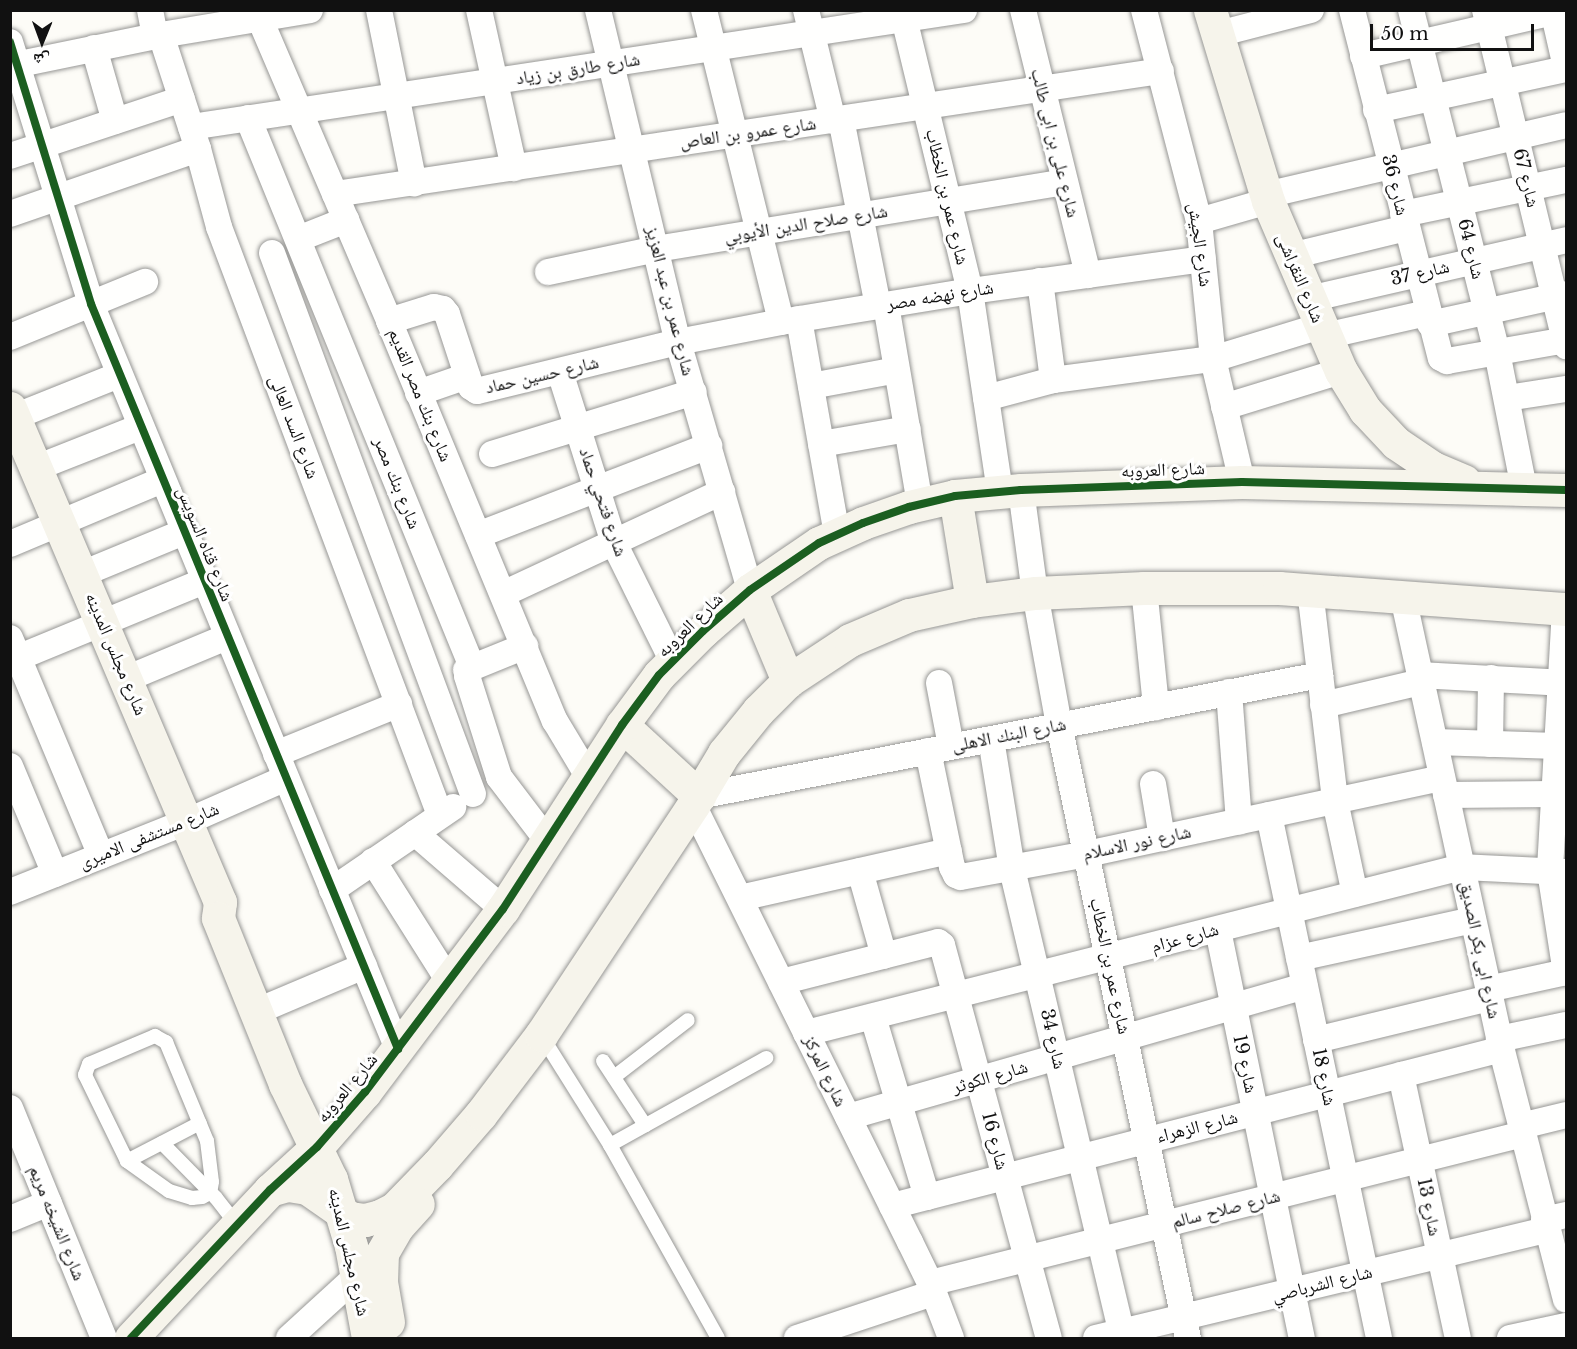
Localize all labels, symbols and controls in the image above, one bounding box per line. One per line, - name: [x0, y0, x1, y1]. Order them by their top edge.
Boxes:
- north arrow: [12, 12, 72, 72]
- scale bar: [1373, 12, 1536, 50]
- text: 50 m: [1381, 23, 1429, 45]
- street label: شارع طارق بن زياد: [514, 49, 642, 89]
- text: ش: [33, 50, 50, 70]
- street label: شارع على بن ابى طالب: [1026, 66, 1084, 220]
- street label: شارع عمرو بن العاص: [679, 113, 817, 153]
- street label: شارع عمر بن الخطاب: [921, 127, 973, 267]
- street label: شارع 67: [1508, 146, 1544, 210]
- street label: شارع 36: [1377, 152, 1413, 218]
- street label: شارع صلاح الدين الأيوبي: [723, 200, 889, 248]
- street label: شارع الجيش: [1183, 202, 1217, 288]
- street label: شارع 64: [1453, 217, 1489, 281]
- street label: شارع عمر بن عبد العزيز: [641, 224, 699, 378]
- street label: شارع النقراشى: [1271, 230, 1329, 326]
- street label: شارع 37: [1389, 256, 1451, 290]
- street label: شارع نهضه مصر: [885, 277, 995, 315]
- street label: شارع بنك مصر القديم: [383, 325, 457, 465]
- street label: شارع حسين حماد: [483, 351, 601, 399]
- street label: شارع السد العالى: [264, 372, 324, 482]
- street label: شارع بنك مصر: [369, 434, 425, 532]
- street label: شارع فتحي حماد: [574, 445, 632, 559]
- street label: شارع العروبه: [1121, 458, 1205, 482]
- street label: شارع قناه السويس: [172, 483, 238, 605]
- street label: شارع العروبه: [652, 588, 728, 662]
- street label: شارع مجلس المدينه: [80, 589, 152, 719]
- street label: شارع البنك الاهلى: [950, 713, 1068, 757]
- street label: شارع مستشفى الاميرى: [76, 798, 222, 874]
- street label: شارع نور الاسلام: [1081, 821, 1193, 865]
- street label: شارع ابى بكر الصديق: [1455, 879, 1505, 1021]
- street label: شارع عمر بن الخطاب: [1085, 896, 1135, 1036]
- street label: شارع عزام: [1149, 919, 1221, 957]
- street label: شارع 34: [1036, 1007, 1070, 1071]
- street label: شارع المركز: [798, 1032, 852, 1110]
- street label: شارع 19: [1228, 1033, 1262, 1095]
- street label: شارع 18: [1307, 1046, 1341, 1108]
- street label: شارع العروبه: [312, 1049, 382, 1127]
- street label: شارع الكوثر: [950, 1056, 1030, 1098]
- street label: شارع الزهراء: [1154, 1106, 1240, 1148]
- street label: شارع 16: [977, 1110, 1013, 1172]
- street label: شارع الشيخه مريم: [24, 1162, 90, 1284]
- street label: شارع 13: [1412, 1176, 1446, 1238]
- street label: شارع صلاح سالم: [1170, 1185, 1282, 1233]
- street label: شارع مجلس المدينه: [324, 1186, 374, 1318]
- street label: شارع الشرباصي: [1270, 1261, 1374, 1307]

